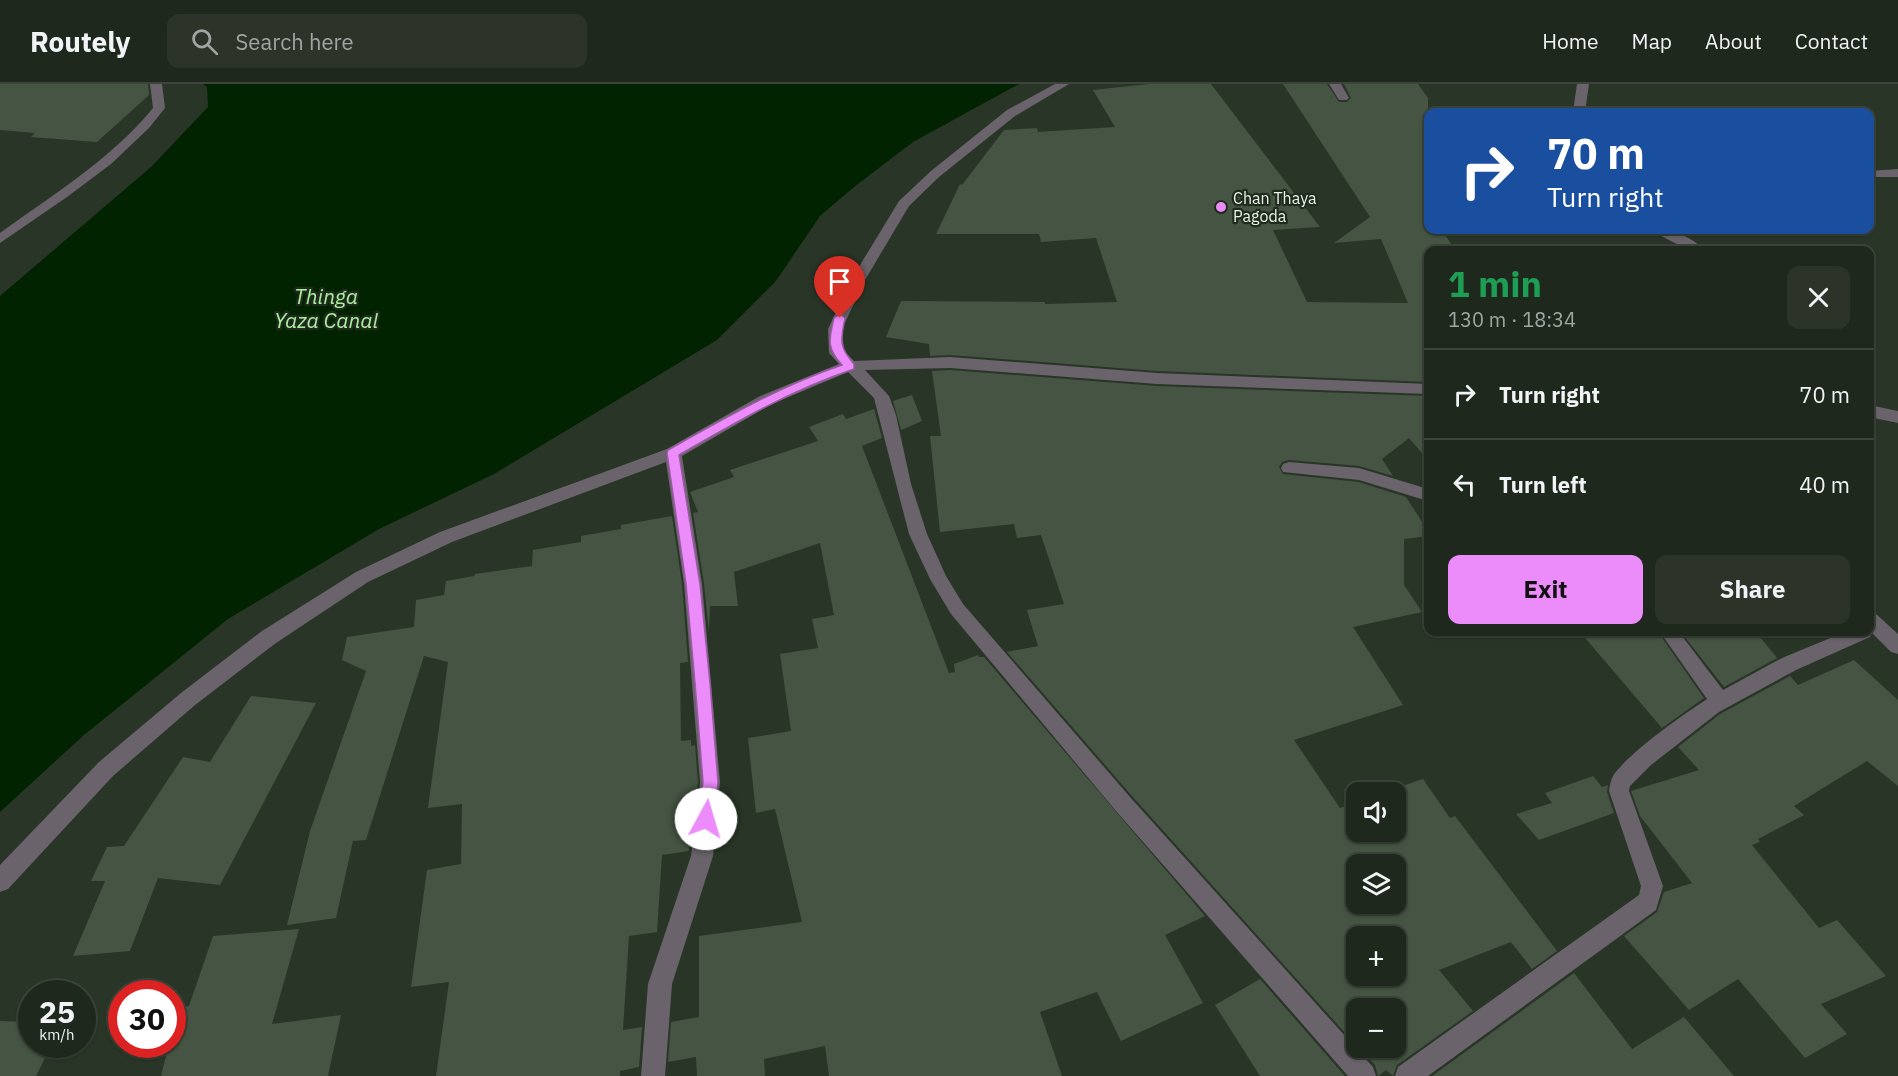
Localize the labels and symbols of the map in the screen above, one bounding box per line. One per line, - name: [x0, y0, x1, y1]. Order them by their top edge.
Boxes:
- place label: Chan Thaya Pagoda: [1233, 188, 1317, 226]
- marker: Chan Thaya Pagoda: [1214, 200, 1228, 214]
- pin: [814, 256, 865, 318]
- water label: Thinga Yaza Canal: [274, 282, 379, 334]
- position arrow: [674, 787, 738, 851]
- speed limit sign: 30: [108, 980, 186, 1058]

